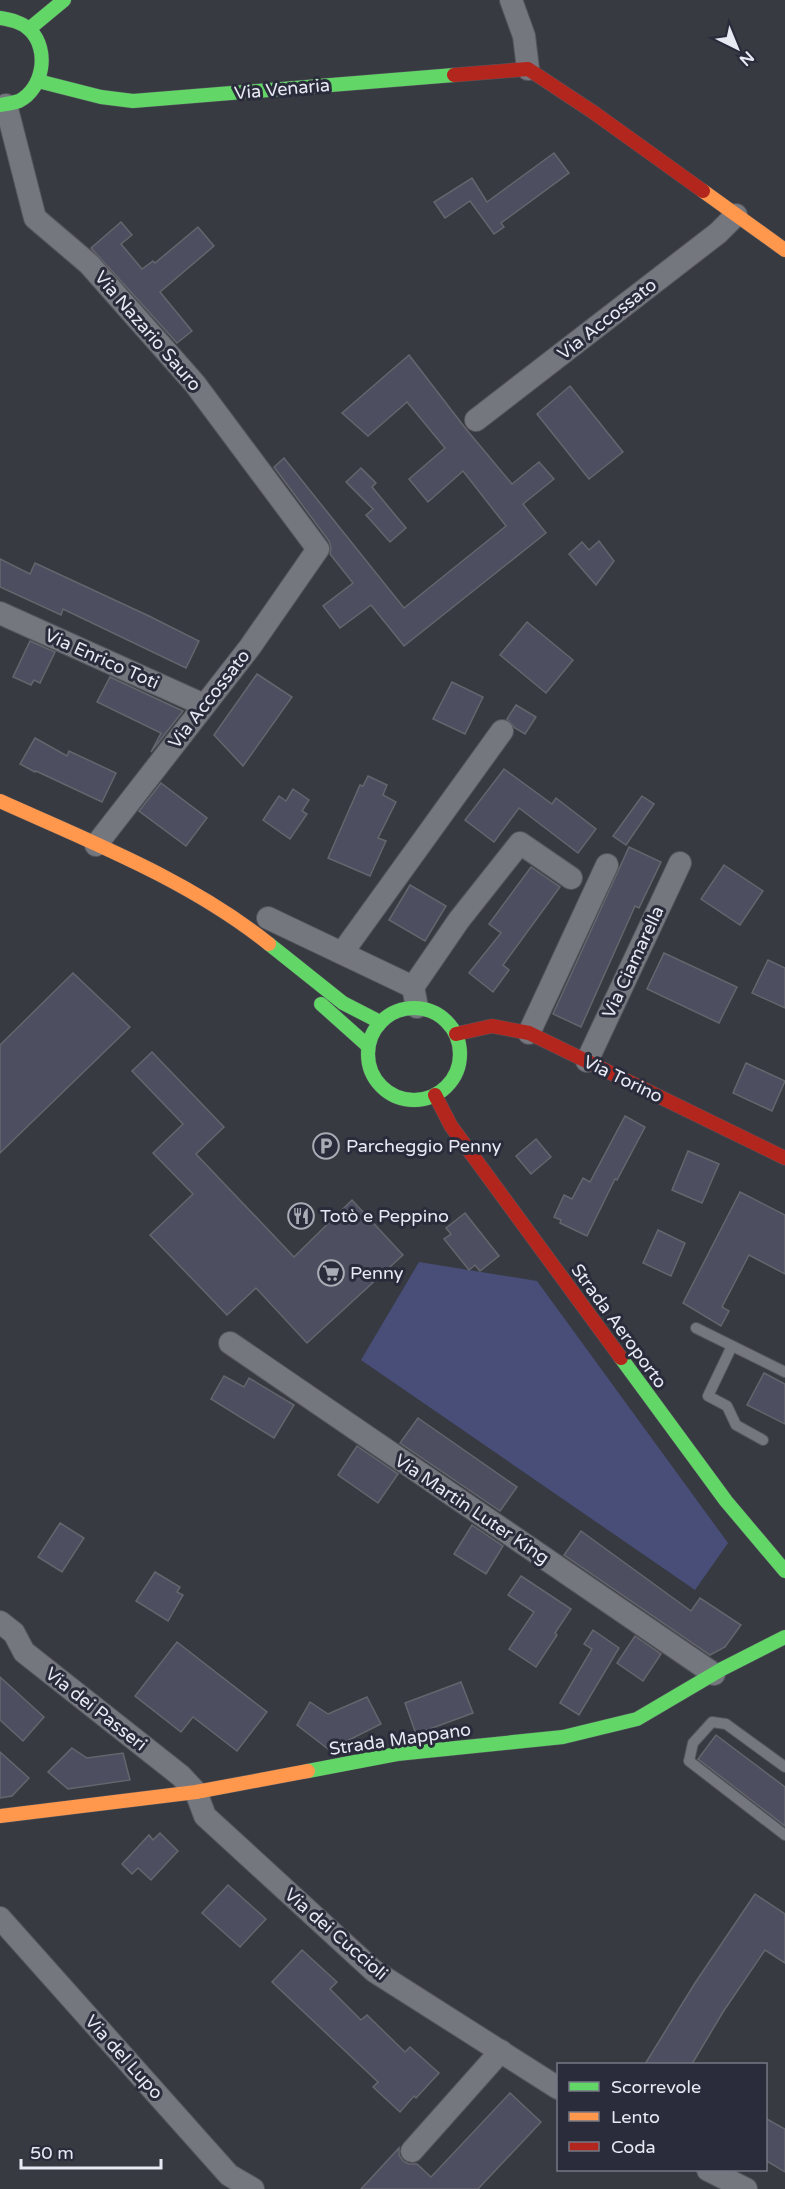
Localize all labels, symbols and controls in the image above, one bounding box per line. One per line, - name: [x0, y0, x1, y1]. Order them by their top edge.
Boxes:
- north arrow: [707, 18, 767, 78]
- text: N: [735, 47, 758, 70]
- street label: Via Venaria: [233, 74, 331, 104]
- street label: Via Nazario Sauro: [90, 266, 206, 396]
- street label: Via Accossato: [553, 273, 661, 365]
- street label: Via Enrico Toti: [42, 624, 162, 694]
- street label: Via Accossato: [163, 645, 255, 753]
- street label: Via Ciamarella: [597, 902, 669, 1022]
- street label: Via Torino: [580, 1050, 666, 1108]
- parking icon: Parcheggio Penny: [311, 1131, 341, 1161]
- place label: Parcheggio Penny: [346, 1135, 502, 1157]
- restaurant icon: Totò e Peppino: [286, 1201, 316, 1231]
- place label: Totò e Peppino: [320, 1205, 449, 1227]
- supermarket icon: Penny: [316, 1258, 346, 1288]
- street label: Strada Aeroporto: [566, 1259, 672, 1393]
- place label: Penny: [350, 1262, 404, 1284]
- street label: Via Martin Luter King: [391, 1449, 553, 1569]
- street label: Via dei Passeri: [41, 1663, 151, 1755]
- street label: Strada Mappano: [328, 1718, 472, 1760]
- street label: Via dei Cuccioli: [280, 1883, 392, 1985]
- street label: Via del Lupo: [80, 2010, 168, 2104]
- legend: [557, 2063, 767, 2171]
- text: Scorrevole: [611, 2076, 701, 2098]
- text: Lento: [611, 2106, 660, 2128]
- scale bar: [21, 2132, 160, 2170]
- text: Coda: [611, 2136, 656, 2158]
- text: 50 m: [30, 2142, 74, 2164]

